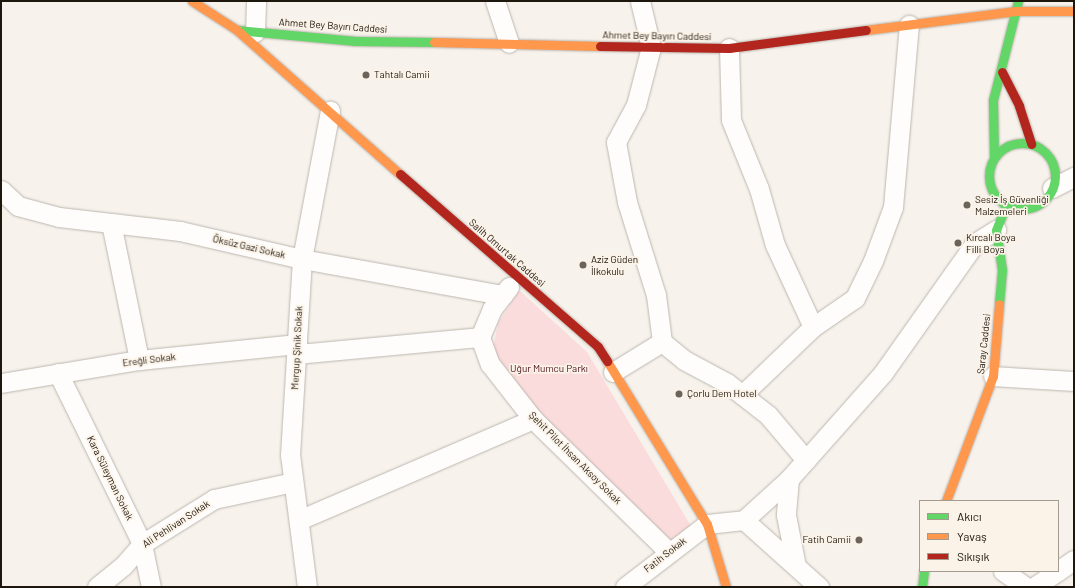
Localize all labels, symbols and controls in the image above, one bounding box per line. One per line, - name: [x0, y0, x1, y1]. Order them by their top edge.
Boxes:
- street label: Ahmet Bey Bayırı Caddesi: [278, 16, 388, 36]
- street label: Ahmet Bey Bayırı Caddesi: [602, 29, 712, 43]
- place label: Tahtalı Camii: [374, 69, 430, 81]
- marker: Tahtalı Camii: [361, 70, 371, 80]
- place label: Sesiz İş Güvenliği Malzemeleri: [975, 193, 1049, 216]
- marker: Sesiz İş Güvenliği Malzemeleri: [962, 200, 972, 210]
- street label: Salih Omurtak Caddesi: [466, 217, 548, 289]
- place label: Kırcalı Boya Filli Boya: [966, 231, 1016, 254]
- street label: Öksüz Gazi Sokak: [211, 233, 287, 261]
- marker: Kırcalı Boya Filli Boya: [953, 238, 963, 248]
- place label: Aziz Güden İlkokulu: [591, 253, 638, 276]
- marker: Aziz Güden İlkokulu: [578, 260, 588, 270]
- street label: Mergup Şinik Sokak: [289, 306, 305, 390]
- street label: Saray Caddesi: [975, 313, 993, 375]
- street label: Ereğli Sokak: [122, 351, 176, 369]
- park label: Uğur Mumcu Parkı: [510, 363, 588, 375]
- place label: Çorlu Dem Hotel: [687, 388, 757, 400]
- marker: Çorlu Dem Hotel: [674, 389, 684, 399]
- street label: Şehit Pilot İhsan Aksoy Sokak: [526, 409, 624, 507]
- street label: Kara Süleyman Sokak: [84, 434, 136, 522]
- street label: Ali Pehlivan Sokak: [140, 498, 212, 550]
- legend: [919, 500, 1059, 572]
- text: Akıcı: [957, 509, 982, 523]
- text: Yavaş: [957, 529, 987, 543]
- place label: Fatih Camii: [803, 534, 851, 546]
- street label: Fatih Sokak: [641, 535, 689, 575]
- marker: Fatih Camii: [854, 535, 864, 545]
- text: Sıkışık: [957, 549, 989, 563]

